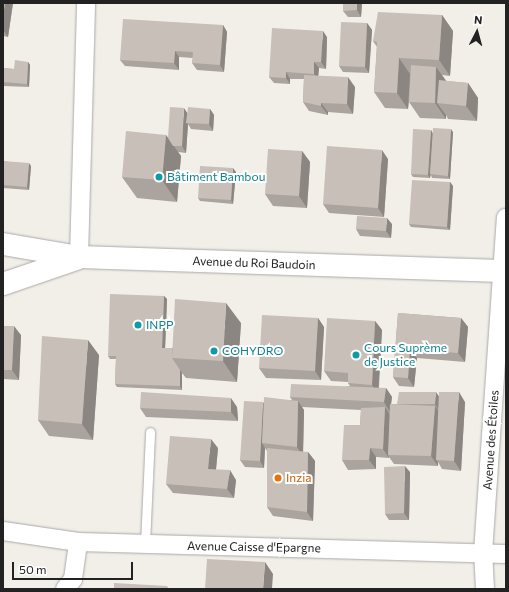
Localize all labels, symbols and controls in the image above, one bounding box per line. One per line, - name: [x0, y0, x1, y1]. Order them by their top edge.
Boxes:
- north arrow: [457, 12, 497, 52]
- text: N: [474, 13, 483, 26]
- place label: Bâtiment Bambou: [167, 170, 265, 184]
- marker: Bâtiment Bambou: [154, 172, 164, 182]
- street label: Avenue du Roi Baudoin: [192, 254, 316, 272]
- place label: INPP: [146, 318, 173, 332]
- marker: INPP: [133, 320, 143, 330]
- place label: Cours Suprème de Justice: [364, 341, 447, 369]
- place label: COHYDRO: [222, 344, 283, 358]
- marker: COHYDRO: [209, 346, 219, 356]
- marker: Cours Suprème de Justice: [351, 350, 361, 360]
- street label: Avenue des Étoiles: [480, 389, 502, 491]
- place label: Inzia: [286, 471, 312, 485]
- marker: Inzia: [273, 473, 283, 483]
- street label: Avenue Caisse d'Epargne: [187, 539, 321, 555]
- scale bar: [14, 554, 135, 580]
- text: 50 m: [19, 562, 47, 576]

